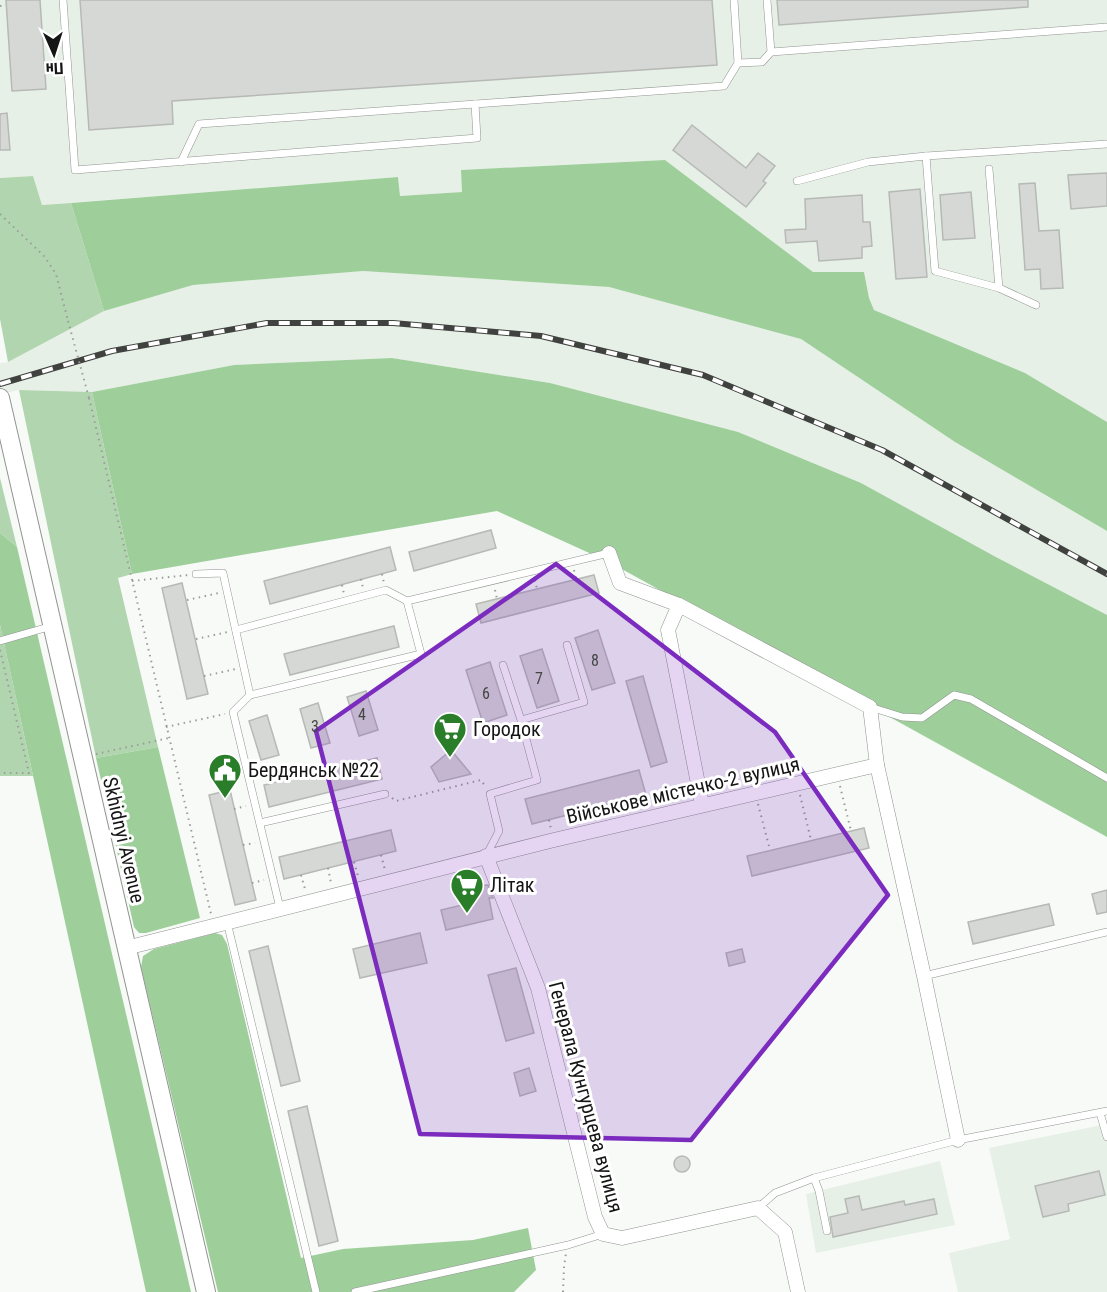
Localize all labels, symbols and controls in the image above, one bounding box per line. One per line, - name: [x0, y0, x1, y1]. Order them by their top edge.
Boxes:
- north arrow: [24, 24, 84, 84]
- text: Пн: [45, 59, 64, 78]
- house number: 8: [591, 651, 599, 670]
- house number: 7: [535, 669, 543, 688]
- house number: 6: [482, 684, 490, 703]
- house number: 4: [358, 705, 366, 724]
- supermarket icon: Городок: [432, 711, 468, 758]
- house number: 3: [311, 717, 319, 736]
- place label: Городок: [473, 717, 541, 741]
- street label: Військове містечко-2 вулиця: [564, 751, 802, 829]
- public building icon: Бердянськ №22: [207, 752, 243, 799]
- place label: Бердянськ №22: [248, 758, 379, 782]
- street label: Skhidnyi Avenue: [98, 775, 150, 905]
- supermarket icon: Літак: [449, 867, 485, 914]
- place label: Літак: [490, 873, 535, 897]
- street label: Генерала Кунгурцева вулиця: [544, 979, 628, 1215]

